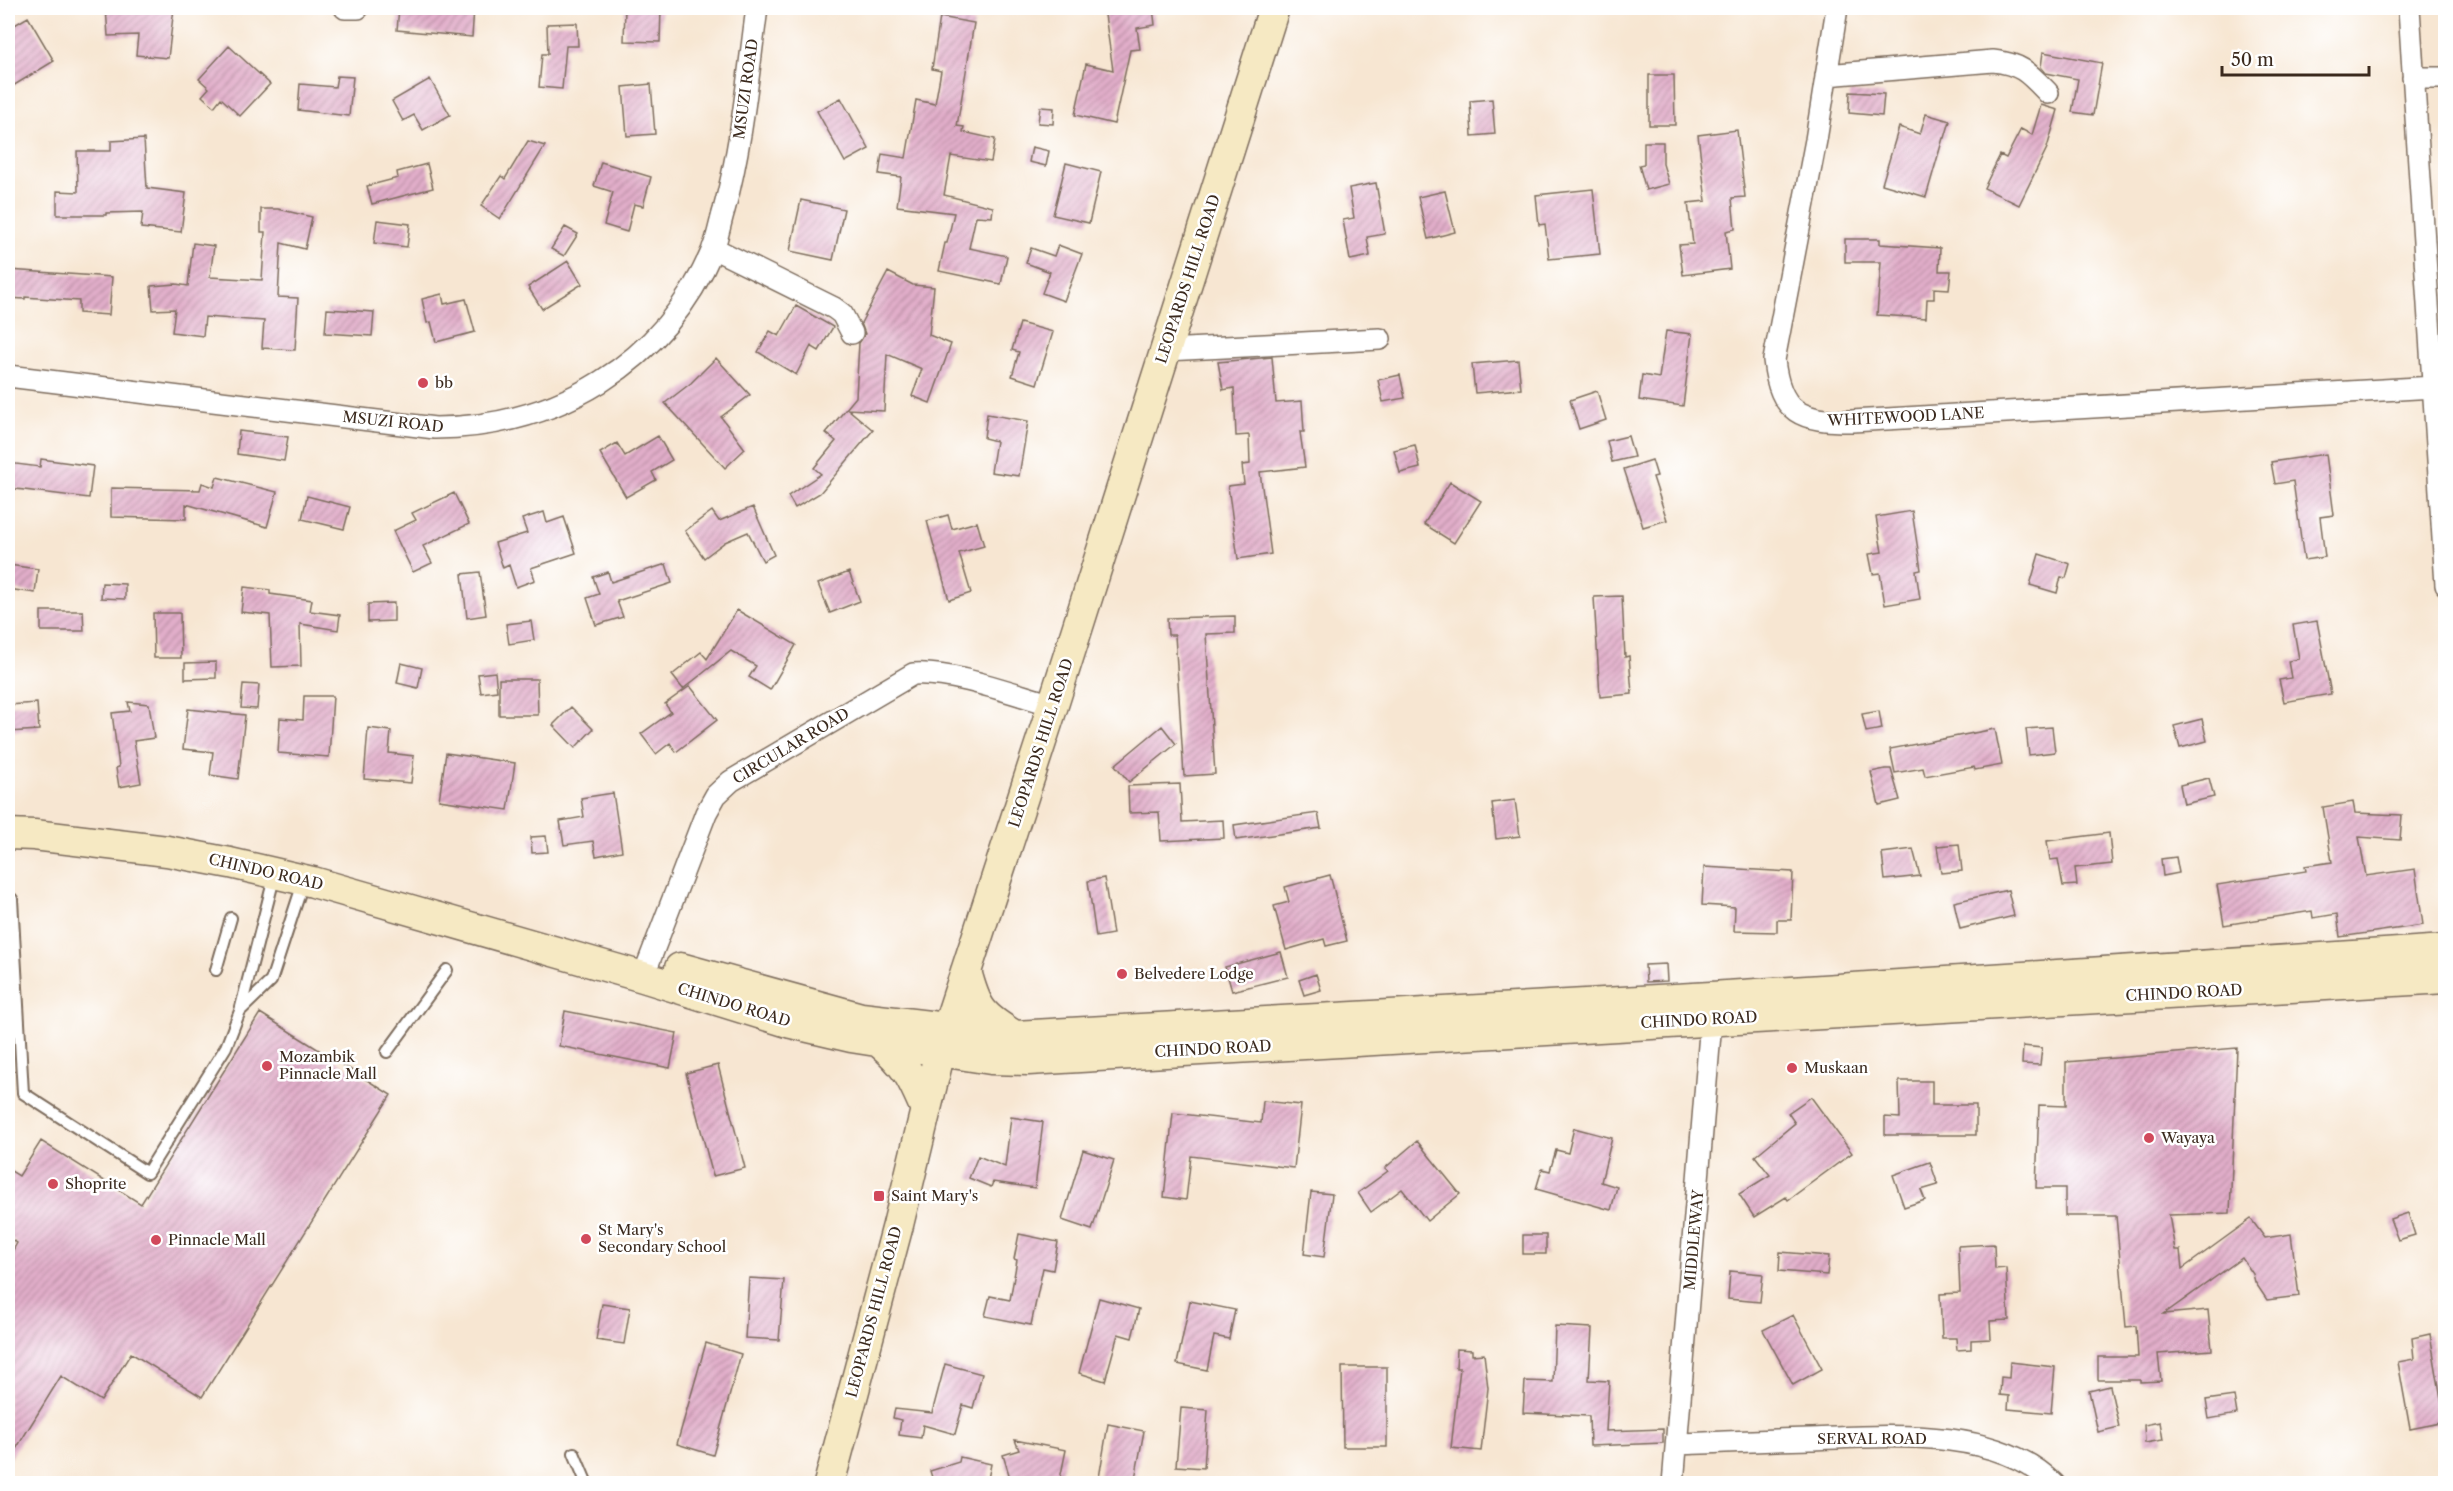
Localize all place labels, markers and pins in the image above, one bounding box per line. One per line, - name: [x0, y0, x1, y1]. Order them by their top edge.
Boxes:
- place label: bb: [435, 373, 453, 392]
- marker: bb: [416, 376, 430, 390]
- place label: Belvedere Lodge: [1134, 964, 1254, 983]
- marker: Belvedere Lodge: [1115, 967, 1129, 981]
- place label: Mozambik Pinnacle Mall: [279, 1047, 377, 1083]
- place label: Muskaan: [1804, 1058, 1869, 1077]
- marker: Mozambik Pinnacle Mall: [260, 1059, 274, 1073]
- marker: Muskaan: [1785, 1061, 1799, 1075]
- place label: Wayaya: [2160, 1128, 2215, 1147]
- marker: Wayaya: [2142, 1131, 2156, 1145]
- place label: Shoprite: [65, 1174, 126, 1193]
- marker: Shoprite: [46, 1177, 60, 1191]
- place label: Saint Mary's: [891, 1186, 978, 1205]
- marker: Saint Mary's: [872, 1189, 886, 1203]
- place label: St Mary's Secondary School: [598, 1220, 727, 1256]
- place label: Pinnacle Mall: [168, 1230, 266, 1249]
- marker: St Mary's Secondary School: [579, 1232, 593, 1246]
- marker: Pinnacle Mall: [149, 1233, 163, 1247]

